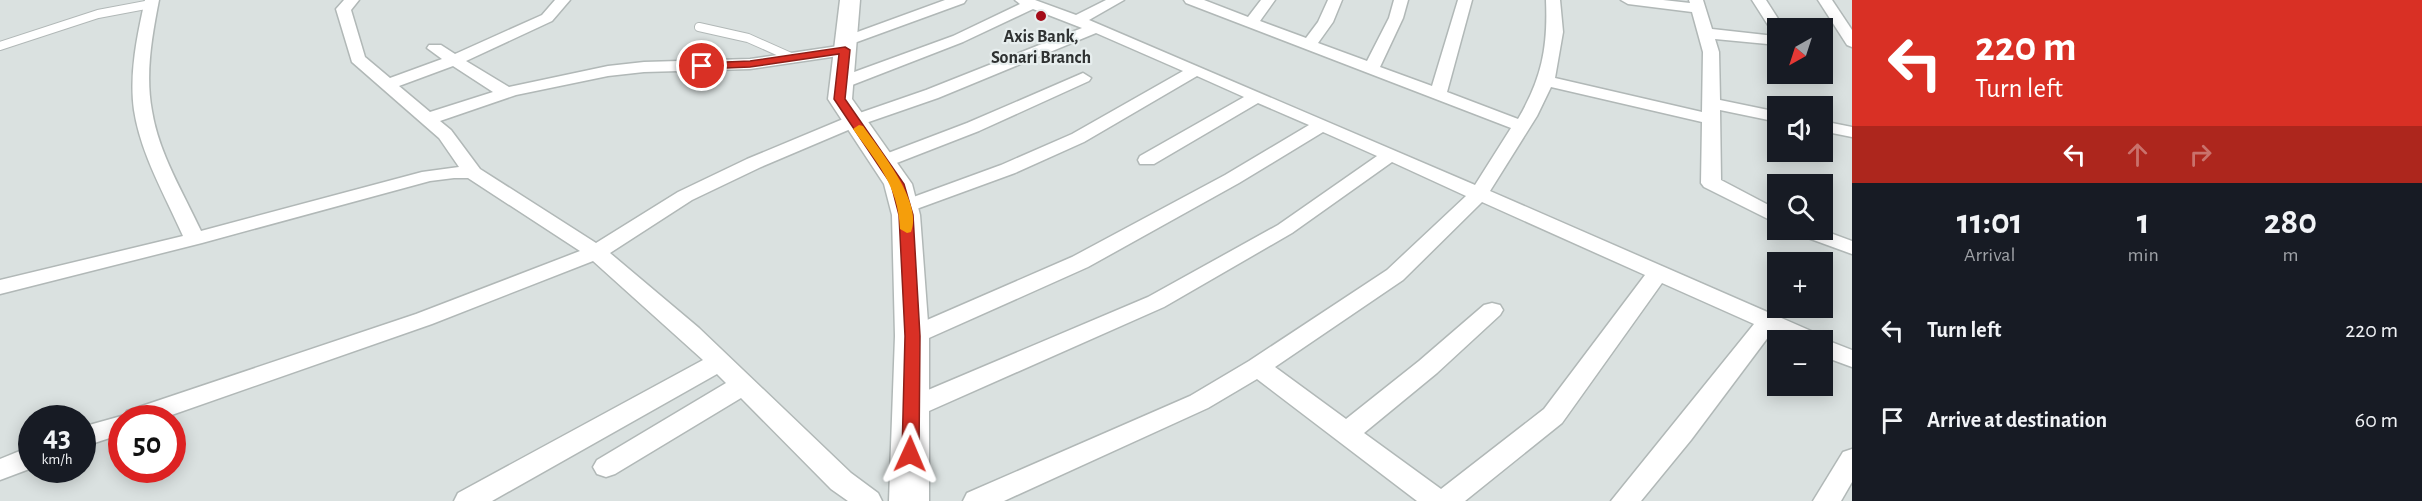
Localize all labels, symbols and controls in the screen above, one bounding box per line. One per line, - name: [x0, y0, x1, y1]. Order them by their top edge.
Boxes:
- marker: Axis Bank, Sonari Branch: [1034, 9, 1048, 23]
- north arrow: [1767, 18, 1833, 84]
- map controls: [1767, 18, 1833, 396]
- icon: left: [1876, 24, 1954, 102]
- text: 220 m: [1975, 26, 2077, 68]
- place label: Axis Bank, Sonari Branch: [991, 28, 1091, 67]
- pin: [676, 40, 727, 91]
- icon: arrive: [685, 49, 718, 82]
- text: Turn left: [1975, 75, 2063, 102]
- button: sound: [1767, 96, 1833, 162]
- icon: left: [2058, 138, 2091, 171]
- icon: ahead: [2121, 138, 2154, 171]
- icon: right: [2184, 138, 2217, 171]
- button: search: [1767, 174, 1833, 240]
- text: 11:01: [1957, 204, 2023, 240]
- text: 1: [2137, 204, 2150, 240]
- text: 280: [2264, 204, 2317, 240]
- text: Arrival: [1964, 245, 2016, 265]
- text: min: [2128, 245, 2159, 265]
- text: m: [2282, 245, 2298, 265]
- button: +: [1767, 252, 1833, 318]
- icon: left: [1876, 314, 1909, 347]
- text: Turn left: [1927, 319, 2001, 341]
- text: 220 m: [2345, 319, 2398, 341]
- button: −: [1767, 330, 1833, 396]
- icon: arrive: [1876, 404, 1909, 437]
- speed limit sign: 50: [108, 405, 186, 483]
- text: Arrive at destination: [1927, 409, 2107, 431]
- text: 60 m: [2355, 409, 2398, 431]
- text: 43: [43, 422, 71, 452]
- position arrow: [878, 422, 942, 486]
- text: km/h: [42, 452, 72, 467]

